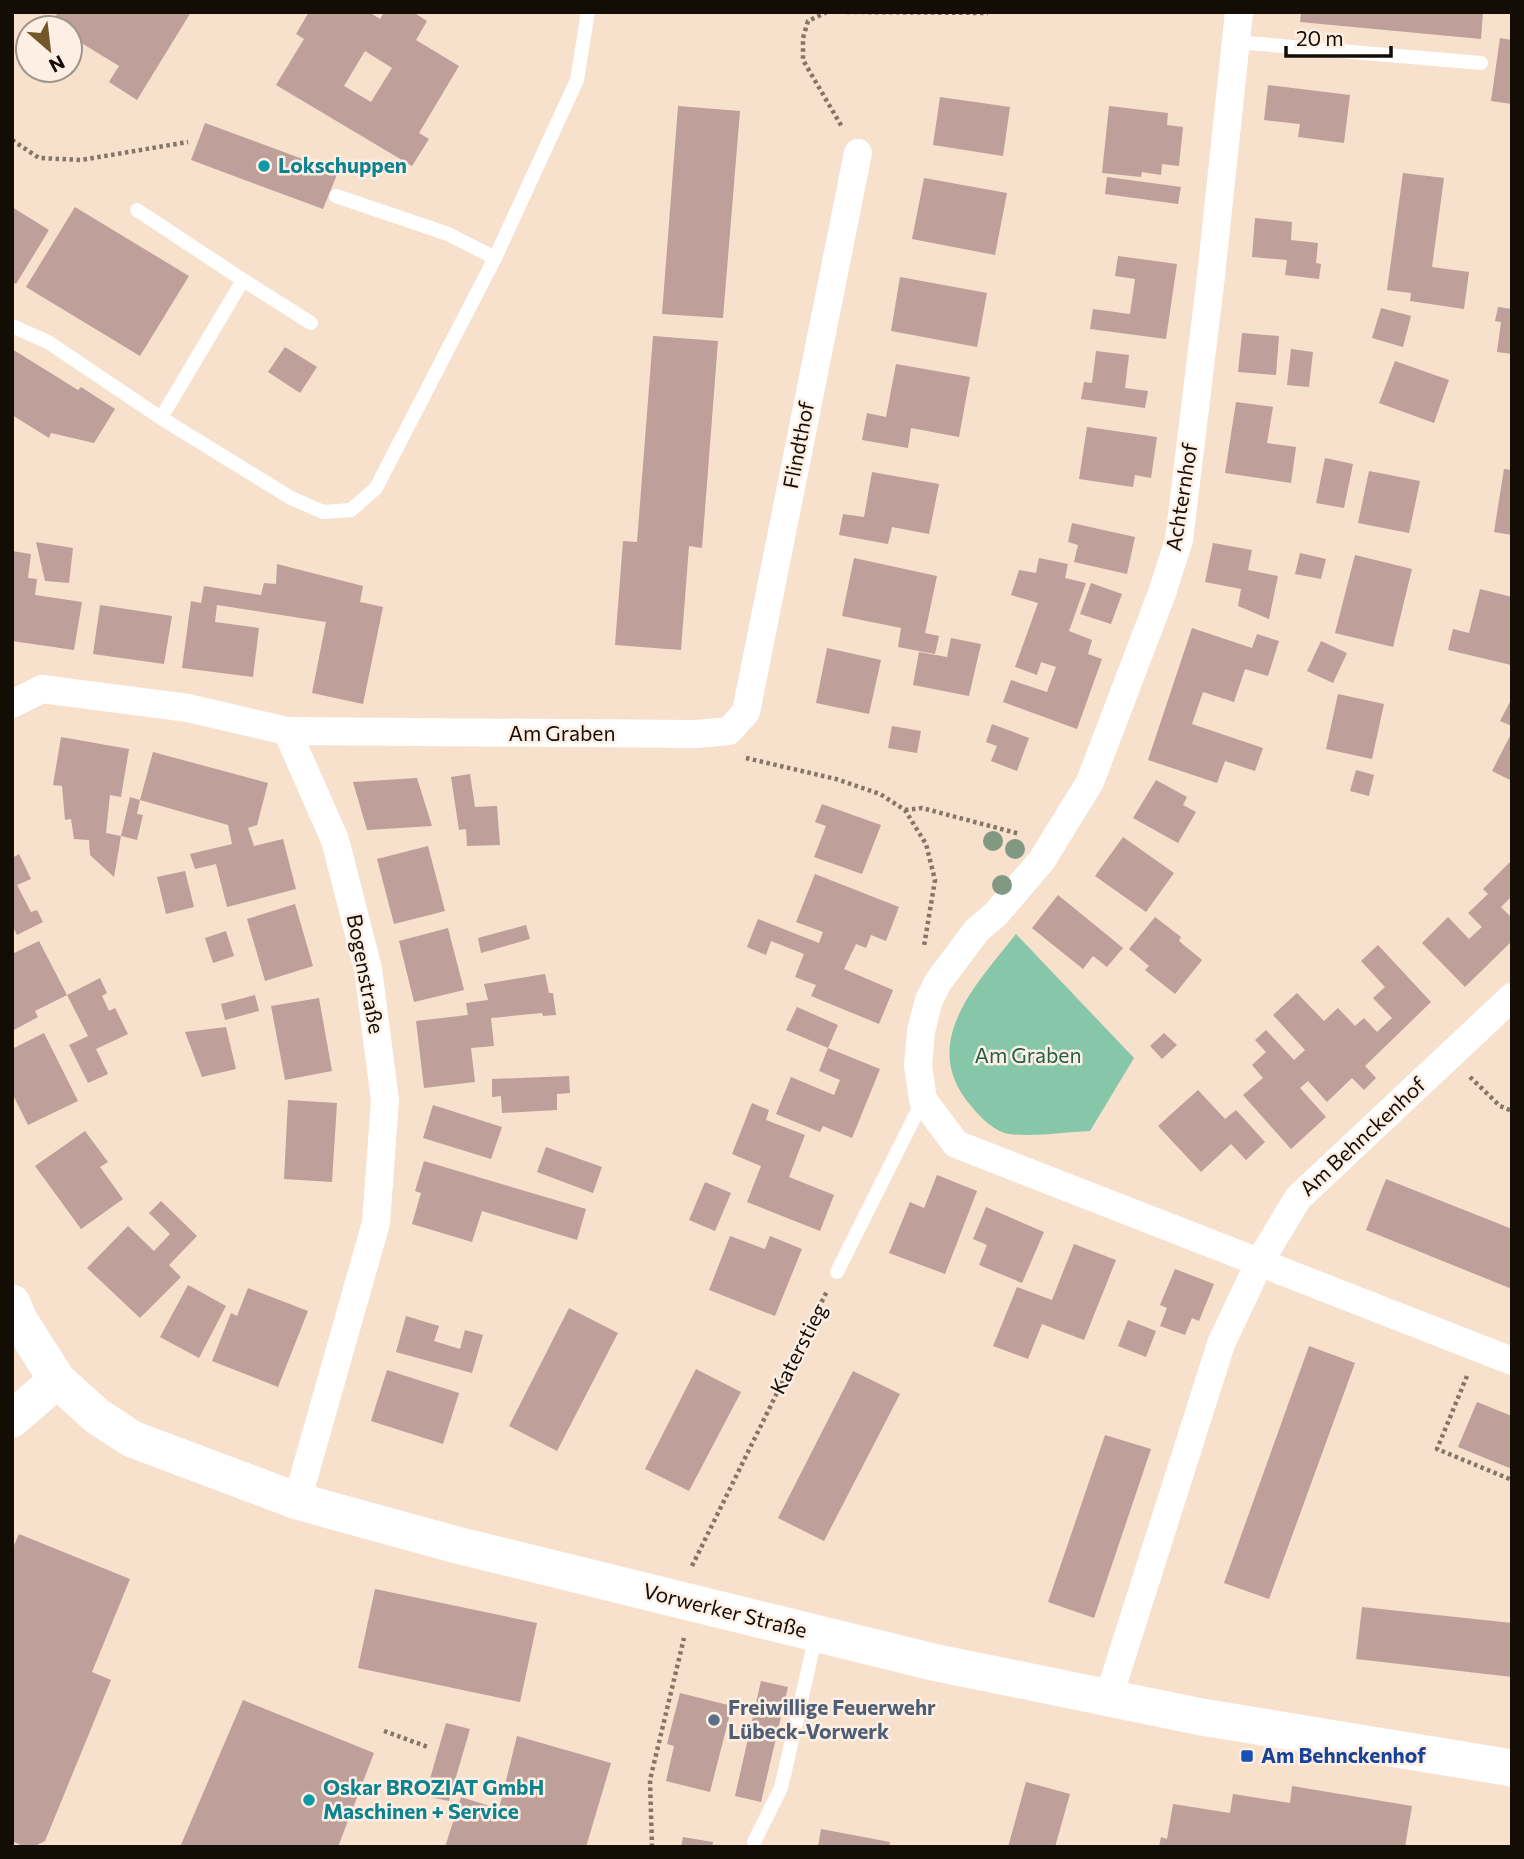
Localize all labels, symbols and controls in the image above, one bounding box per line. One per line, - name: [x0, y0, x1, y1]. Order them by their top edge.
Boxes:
- north arrow: [14, 14, 84, 84]
- scale bar: [1286, 14, 1391, 58]
- text: 20 m: [1296, 25, 1344, 50]
- text: N: [46, 51, 69, 78]
- place label: Lokschuppen: [278, 152, 407, 177]
- marker: Lokschuppen: [256, 158, 272, 174]
- street label: Flindthof: [777, 398, 818, 490]
- street label: Achternhof: [1160, 440, 1202, 553]
- street label: Am Graben: [509, 720, 615, 745]
- street label: Bogenstraße: [343, 912, 390, 1036]
- park label: Am Graben: [975, 1042, 1081, 1067]
- street label: Am Behnckenhof: [1294, 1071, 1430, 1201]
- street label: Katerstieg: [764, 1299, 831, 1398]
- street label: Vorwerker Straße: [641, 1577, 810, 1642]
- place label: Freiwillige Feuerwehr Lübeck-Vorwerk: [728, 1694, 936, 1743]
- marker: Freiwillige Feuerwehr Lübeck-Vorwerk: [706, 1712, 722, 1728]
- place label: Am Behnckenhof: [1261, 1742, 1426, 1767]
- marker: Am Behnckenhof: [1239, 1748, 1255, 1764]
- place label: Oskar BROZIAT GmbH Maschinen + Service: [323, 1774, 544, 1823]
- marker: Oskar BROZIAT GmbH Maschinen + Service: [301, 1792, 317, 1808]

